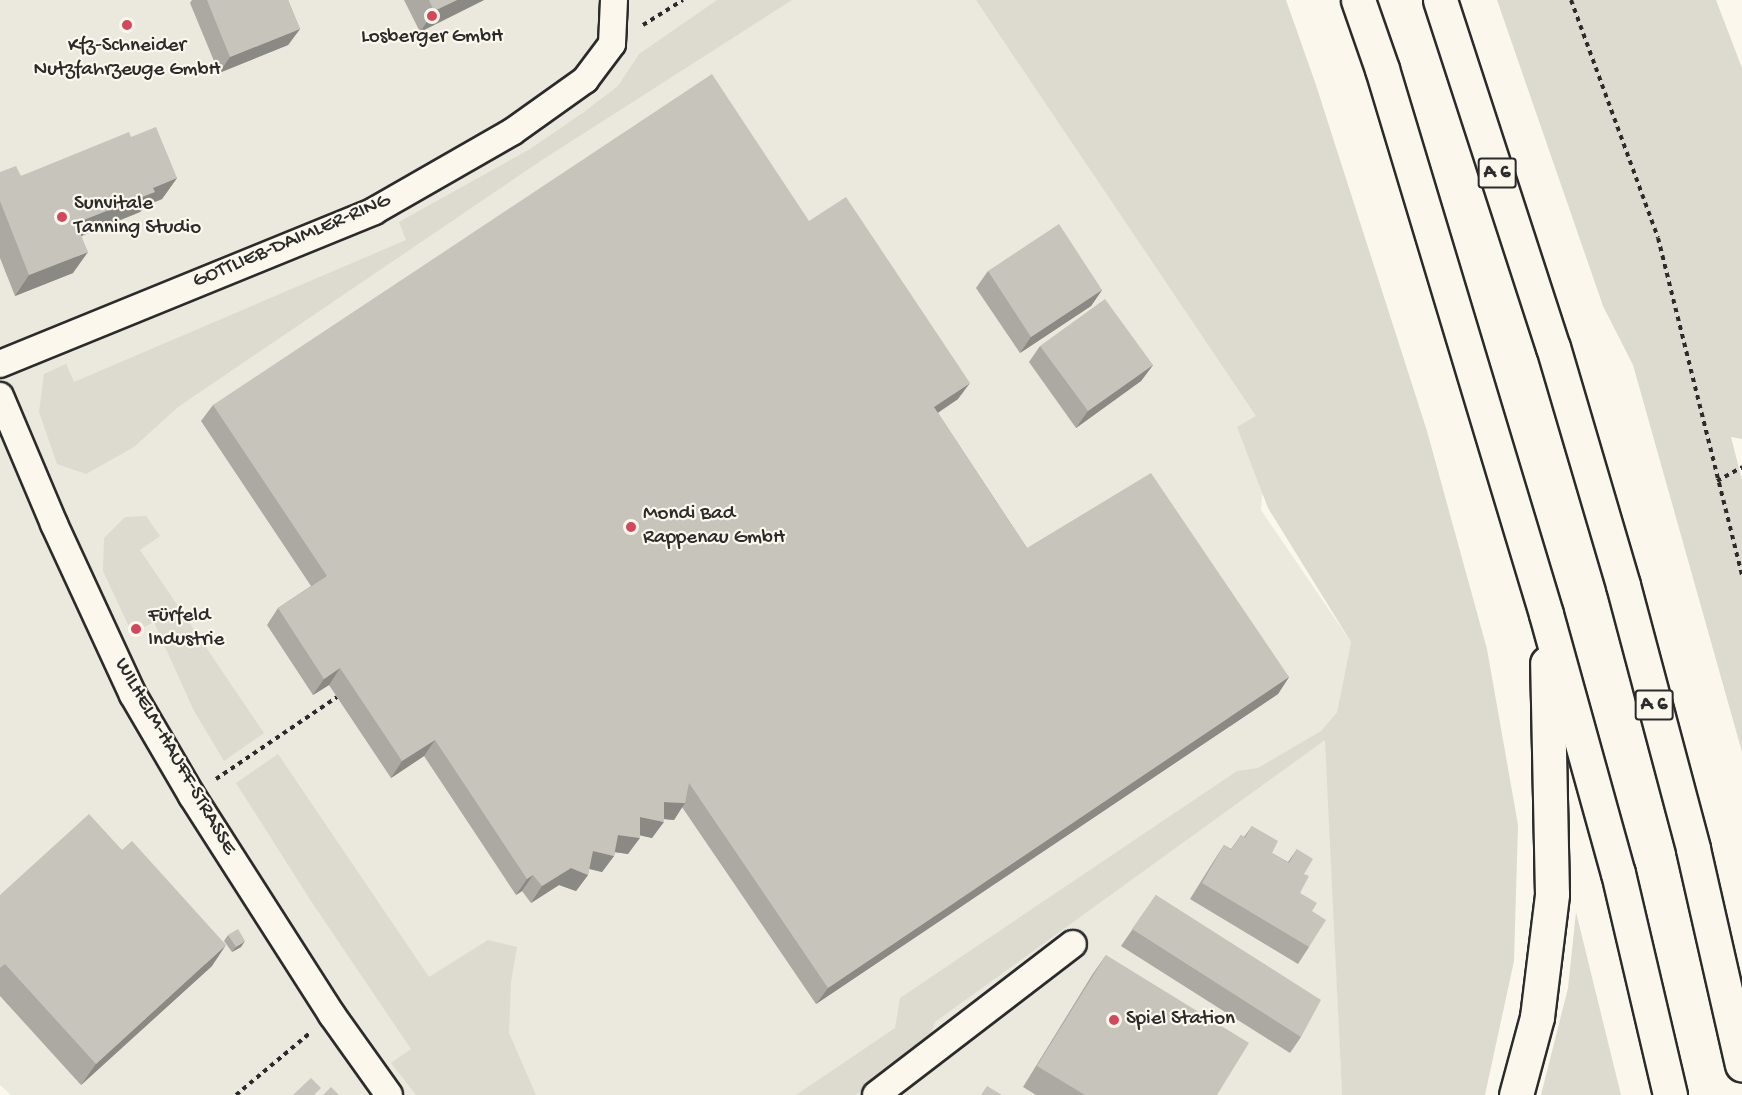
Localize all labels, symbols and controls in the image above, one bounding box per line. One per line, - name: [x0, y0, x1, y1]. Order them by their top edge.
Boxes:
- marker: Losberger GmbH: [425, 9, 439, 23]
- marker: Kfz-Schneider Nutzfahrzeuge GmbH: [120, 18, 134, 32]
- place label: Losberger GmbH: [361, 25, 503, 51]
- place label: Kfz-Schneider Nutzfahrzeuge GmbH: [33, 34, 221, 84]
- road number: A 6: [1478, 156, 1516, 190]
- street label: GOTTLIEB-DAIMLER-RING: [189, 189, 395, 295]
- place label: Sunvitale Tanning Studio: [74, 192, 201, 242]
- marker: Sunvitale Tanning Studio: [55, 210, 69, 224]
- place label: Mondi Bad Rappenau GmbH: [643, 502, 785, 552]
- marker: Mondi Bad Rappenau GmbH: [624, 520, 638, 534]
- place label: Fürfeld Industrie: [148, 604, 224, 654]
- marker: Fürfeld Industrie: [129, 622, 143, 636]
- street label: WILHELM-HAUFF-STRASSE: [107, 654, 241, 860]
- road number: A 6: [1634, 688, 1674, 722]
- place label: Spiel Station: [1126, 1007, 1235, 1033]
- marker: Spiel Station: [1107, 1013, 1121, 1027]

